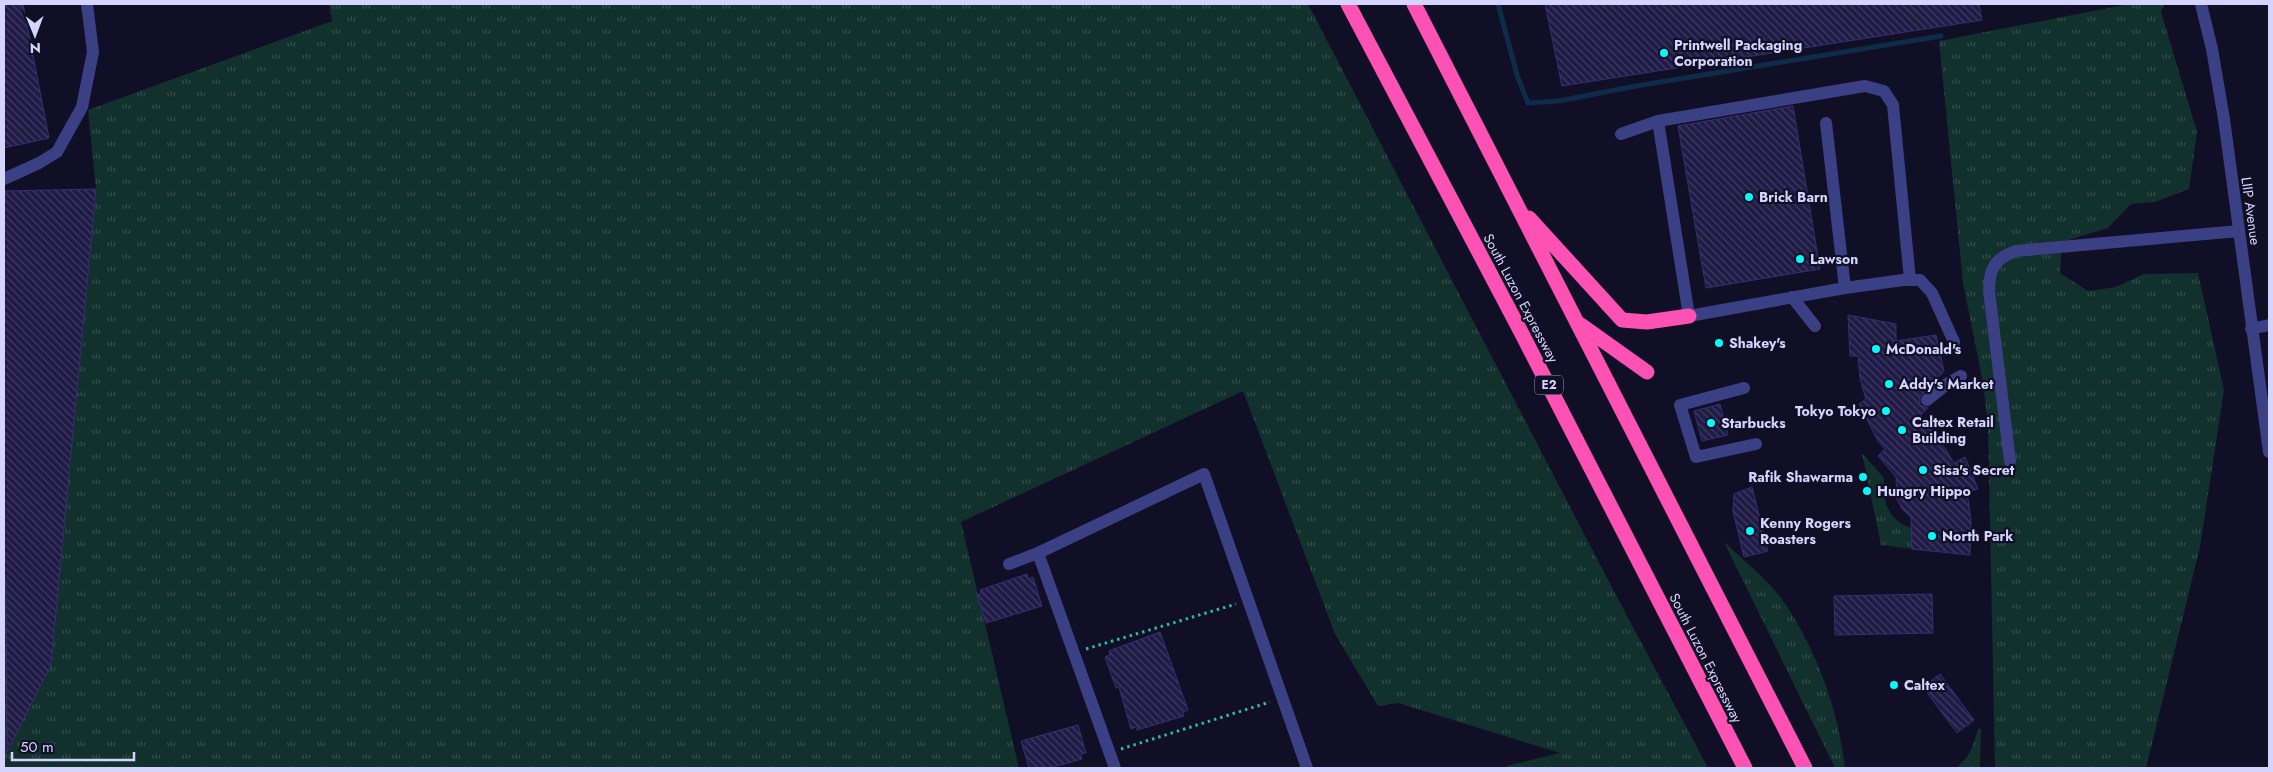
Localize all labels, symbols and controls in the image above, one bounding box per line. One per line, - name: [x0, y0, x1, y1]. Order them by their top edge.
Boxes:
- north arrow: [10, 10, 60, 60]
- place label: Printwell Packaging Corporation: [1674, 35, 1802, 71]
- text: N: [29, 38, 41, 58]
- marker: Printwell Packaging Corporation: [1658, 47, 1670, 59]
- street label: LIIP Avenue: [2236, 176, 2266, 246]
- place label: Brick Barn: [1759, 187, 1828, 207]
- marker: Brick Barn: [1743, 191, 1755, 203]
- street label: South Luzon Expressway: [1479, 230, 1564, 367]
- place label: Lawson: [1810, 249, 1858, 269]
- marker: Lawson: [1794, 253, 1806, 265]
- place label: Shakey's: [1729, 333, 1786, 353]
- marker: Shakey's: [1713, 337, 1725, 349]
- place label: McDonald's: [1886, 339, 1962, 359]
- marker: McDonald's: [1870, 343, 1882, 355]
- place label: Addy's Market: [1898, 374, 1994, 394]
- road number: E2: [1535, 376, 1563, 394]
- marker: Addy's Market: [1883, 378, 1895, 390]
- place label: Tokyo Tokyo: [1795, 401, 1876, 421]
- marker: Tokyo Tokyo: [1880, 405, 1892, 417]
- place label: Caltex Retail Building: [1912, 412, 1994, 448]
- place label: Starbucks: [1721, 413, 1786, 433]
- marker: Starbucks: [1705, 417, 1717, 429]
- marker: Caltex Retail Building: [1896, 424, 1908, 436]
- place label: Sisa's Secret: [1933, 460, 2015, 480]
- marker: Sisa's Secret: [1917, 464, 1929, 476]
- place label: Rafik Shawarma: [1748, 467, 1853, 487]
- marker: Rafik Shawarma: [1857, 471, 1869, 483]
- place label: Hungry Hippo: [1877, 481, 1971, 501]
- marker: Hungry Hippo: [1861, 485, 1873, 497]
- place label: Kenny Rogers Roasters: [1760, 513, 1852, 549]
- marker: Kenny Rogers Roasters: [1744, 525, 1756, 537]
- place label: North Park: [1942, 526, 2013, 546]
- marker: North Park: [1926, 530, 1938, 542]
- street label: South Luzon Expressway: [1665, 590, 1748, 727]
- place label: Caltex: [1904, 675, 1945, 695]
- marker: Caltex: [1888, 679, 1900, 691]
- scale bar: [12, 730, 135, 762]
- text: 50 m: [20, 736, 54, 758]

